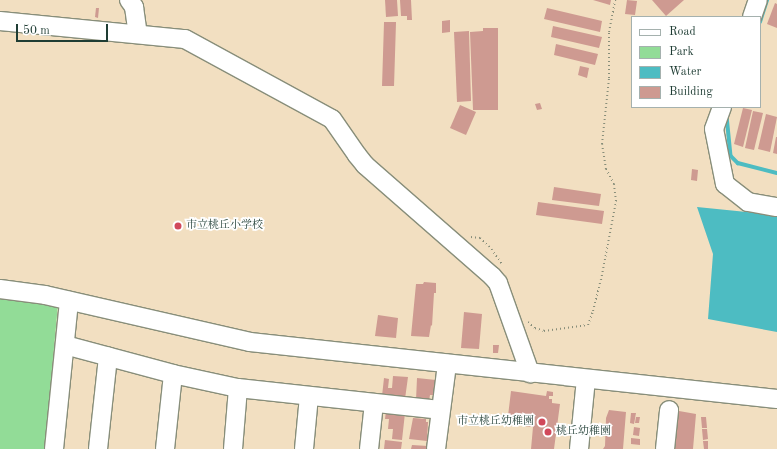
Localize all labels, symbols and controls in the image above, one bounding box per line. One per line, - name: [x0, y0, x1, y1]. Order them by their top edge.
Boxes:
- scale bar: [18, 16, 110, 42]
- legend: [631, 16, 761, 108]
- text: 50 m: [23, 25, 50, 37]
- text: Road: [669, 26, 696, 38]
- text: Park: [669, 46, 694, 58]
- text: Water: [669, 66, 701, 78]
- text: Building: [669, 86, 713, 98]
- place label: 市立桃丘小学校: [186, 219, 263, 233]
- marker: 市立桃丘小学校: [173, 221, 183, 231]
- place label: 市立桃丘幼稚園: [457, 415, 534, 429]
- marker: 市立桃丘幼稚園: [537, 417, 547, 427]
- place label: 桃丘幼稚園: [556, 425, 611, 439]
- marker: 桃丘幼稚園: [543, 427, 553, 437]

